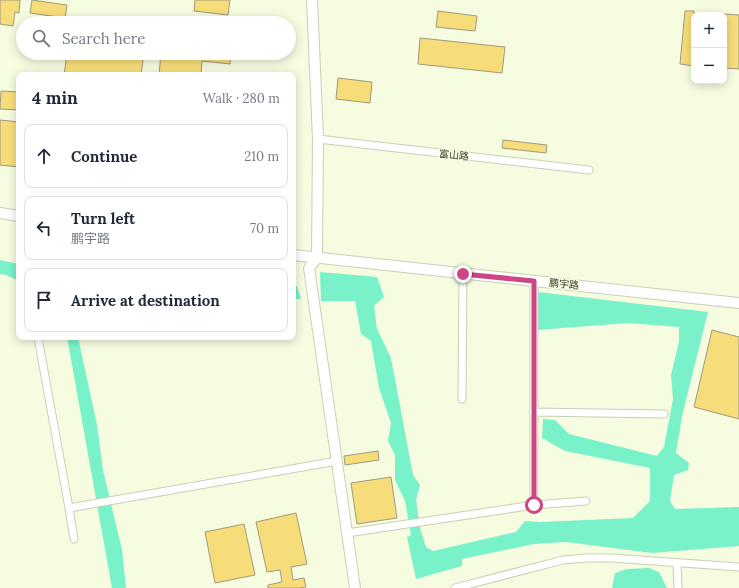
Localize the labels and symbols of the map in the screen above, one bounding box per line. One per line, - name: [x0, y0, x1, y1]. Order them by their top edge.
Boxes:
- street label: 富山路: [438, 147, 470, 163]
- route end: [454, 265, 472, 283]
- street label: 鹏宇路: [548, 276, 580, 292]
- route start: [525, 496, 543, 514]

